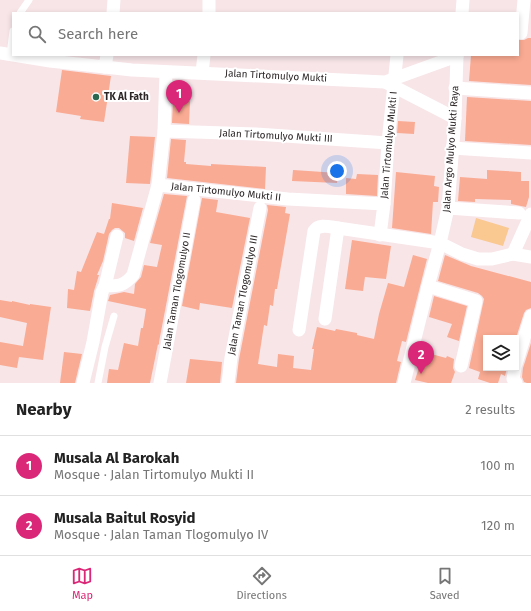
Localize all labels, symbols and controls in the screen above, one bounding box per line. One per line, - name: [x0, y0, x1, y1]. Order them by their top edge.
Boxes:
- search box: [12, 12, 519, 56]
- icon: search: [26, 23, 48, 45]
- text: Search here: [58, 25, 138, 43]
- street label: Jalan Tirtomulyo Mukti: [225, 67, 327, 85]
- pin: 1: [166, 80, 192, 113]
- street label: Jalan Argo Mulyo Mukti Raya: [441, 85, 461, 213]
- place label: TK Al Fath: [104, 91, 149, 103]
- street label: Jalan Tirtomulyo Mukti I: [378, 91, 400, 199]
- marker: TK Al Fath: [91, 92, 101, 102]
- street label: Jalan Tirtomulyo Mukti III: [219, 127, 333, 145]
- your location: [327, 161, 347, 181]
- street label: Jalan Tirtomulyo Mukti II: [170, 180, 282, 204]
- street label: Jalan Taman Tlogomulyo II: [161, 231, 193, 351]
- street label: Jalan Taman Tlogomulyo III: [225, 234, 261, 356]
- map controls: [483, 335, 519, 371]
- button: layers: [483, 335, 519, 371]
- pin: 2: [408, 341, 434, 374]
- text: Nearby: [16, 399, 71, 420]
- text: 2 results: [465, 402, 515, 417]
- text: Musala Al Barokah: [54, 449, 179, 467]
- text: 1: [26, 458, 32, 473]
- text: 100 m: [480, 458, 515, 473]
- text: Mosque · Jalan Tirtomulyo Mukti II: [54, 467, 254, 482]
- text: Musala Baitul Rosyid: [54, 509, 196, 527]
- text: 2: [26, 518, 32, 533]
- text: 120 m: [481, 518, 515, 533]
- text: Mosque · Jalan Taman Tlogomulyo IV: [54, 527, 268, 542]
- tab: Map: [71, 565, 93, 602]
- tab: Directions: [236, 565, 287, 602]
- tab: Saved: [430, 565, 460, 602]

